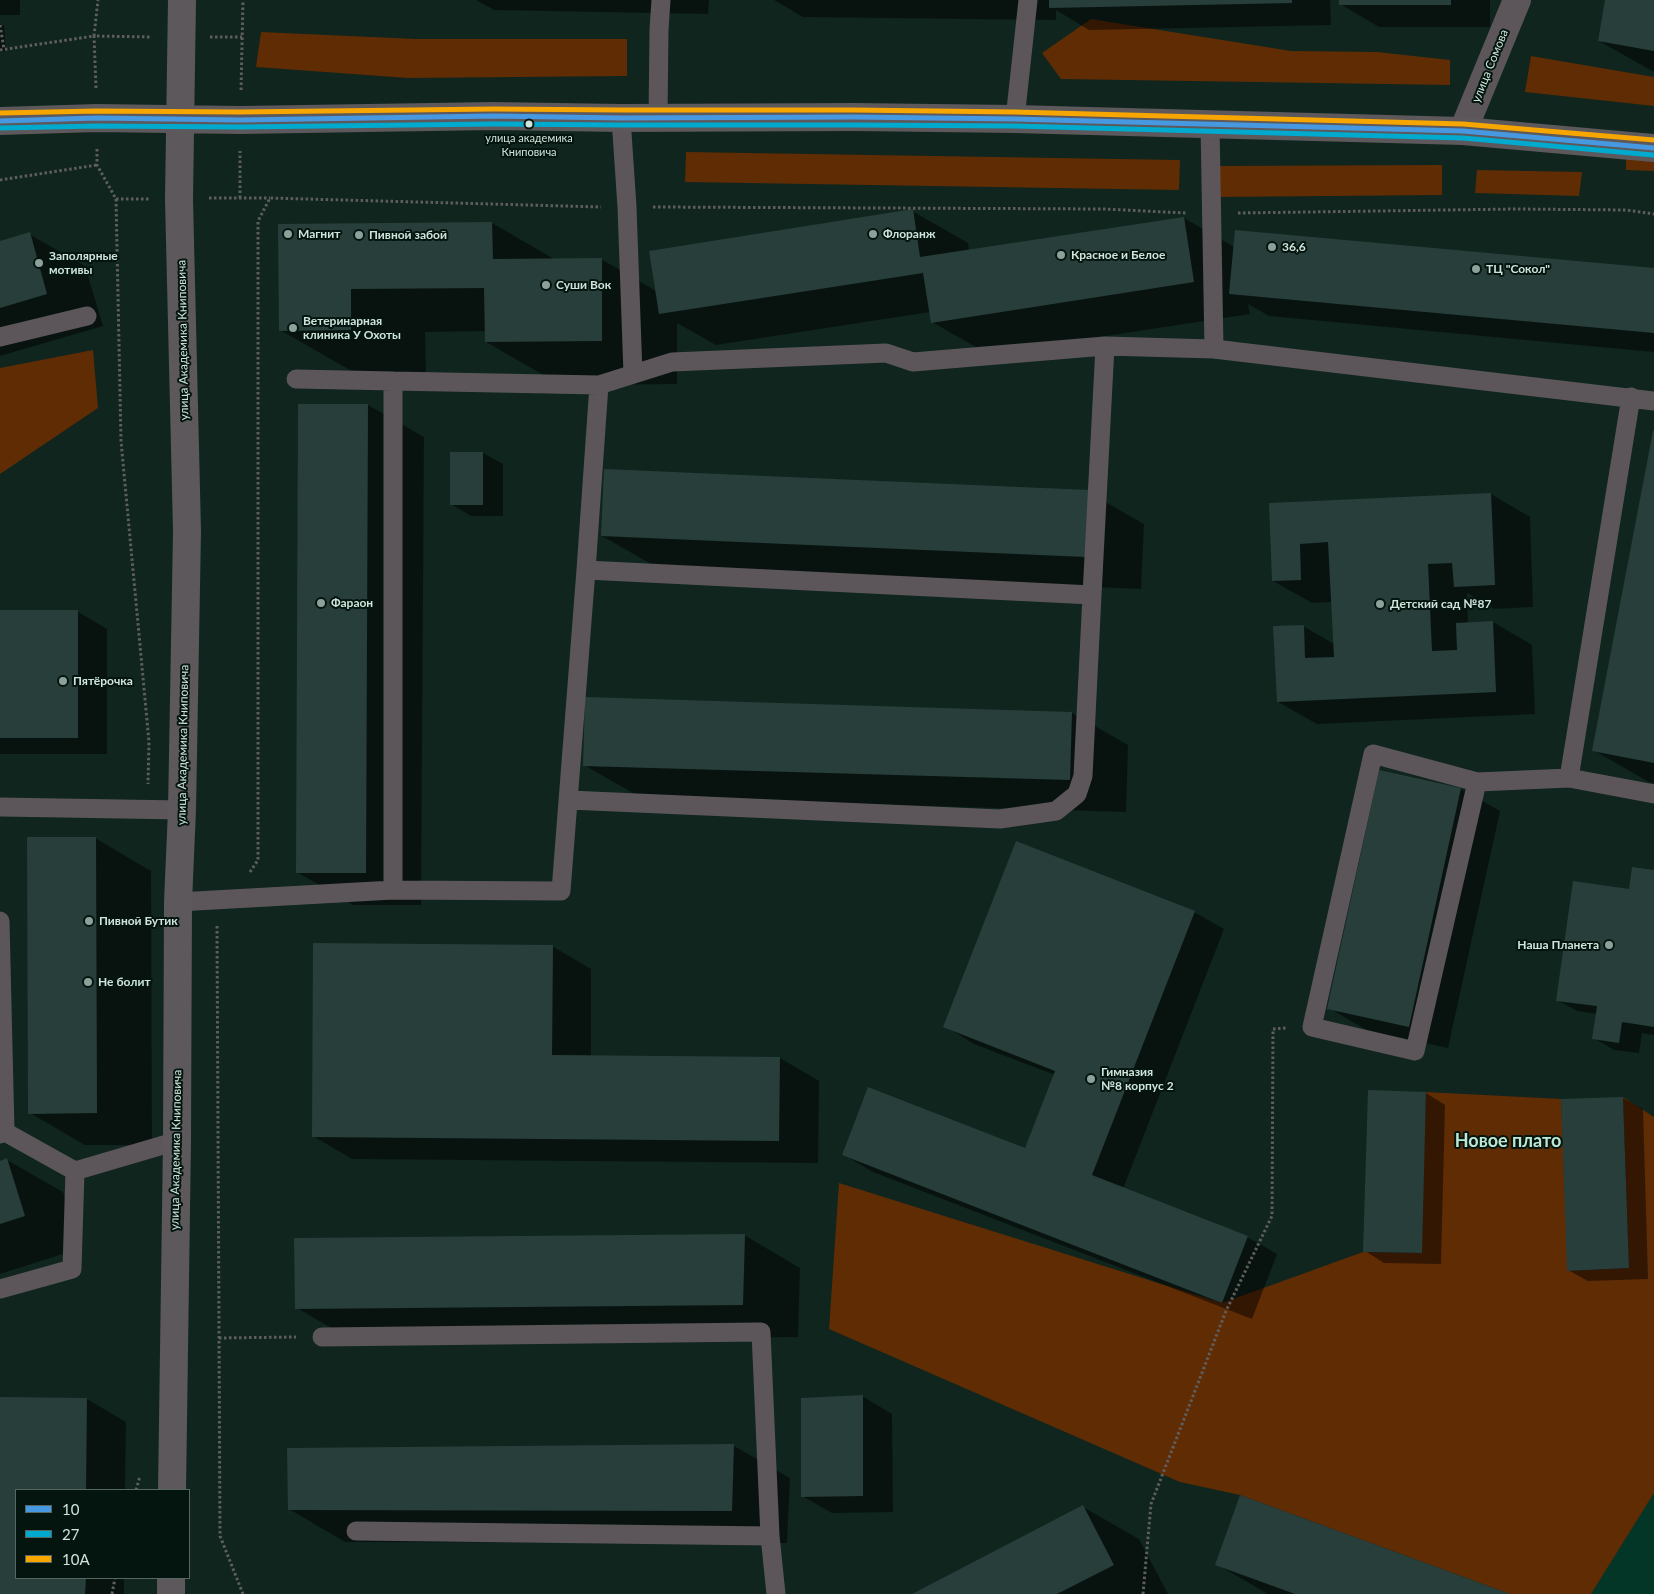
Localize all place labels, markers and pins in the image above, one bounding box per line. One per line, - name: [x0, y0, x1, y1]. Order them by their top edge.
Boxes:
- marker: улица академика Книповича: [524, 119, 534, 129]
- place label: улица академика Книповича: [485, 131, 573, 157]
- place label: Магнит: [298, 227, 340, 241]
- place label: Флоранж: [883, 227, 936, 241]
- marker: Магнит: [282, 228, 294, 240]
- place label: Пивной забой: [369, 228, 447, 242]
- marker: Флоранж: [867, 228, 879, 240]
- marker: Пивной забой: [353, 229, 365, 241]
- place label: 36,6: [1282, 240, 1306, 254]
- marker: 36,6: [1266, 241, 1278, 253]
- place label: Красное и Белое: [1071, 248, 1165, 262]
- place label: Заполярные мотивы: [49, 249, 118, 277]
- marker: Красное и Белое: [1055, 249, 1067, 261]
- marker: Заполярные мотивы: [33, 257, 45, 269]
- place label: ТЦ "Сокол": [1486, 262, 1550, 276]
- marker: ТЦ "Сокол": [1470, 263, 1482, 275]
- place label: Суши Вок: [556, 278, 611, 292]
- marker: Суши Вок: [540, 279, 552, 291]
- place label: Ветеринарная клиника У Охоты: [303, 314, 401, 342]
- marker: Ветеринарная клиника У Охоты: [287, 322, 299, 334]
- place label: Фараон: [331, 596, 373, 610]
- marker: Фараон: [315, 597, 327, 609]
- place label: Детский сад №87: [1390, 597, 1491, 611]
- marker: Детский сад №87: [1374, 598, 1386, 610]
- place label: Пятёрочка: [73, 674, 133, 688]
- marker: Пятёрочка: [57, 675, 69, 687]
- place label: Пивной Бутик: [99, 914, 178, 928]
- marker: Пивной Бутик: [83, 915, 95, 927]
- place label: Наша Планета: [1517, 938, 1599, 952]
- marker: Наша Планета: [1603, 939, 1615, 951]
- place label: Не болит: [98, 975, 151, 989]
- marker: Не болит: [82, 976, 94, 988]
- place label: Гимназия №8 корпус 2: [1101, 1065, 1174, 1093]
- marker: Гимназия №8 корпус 2: [1085, 1073, 1097, 1085]

